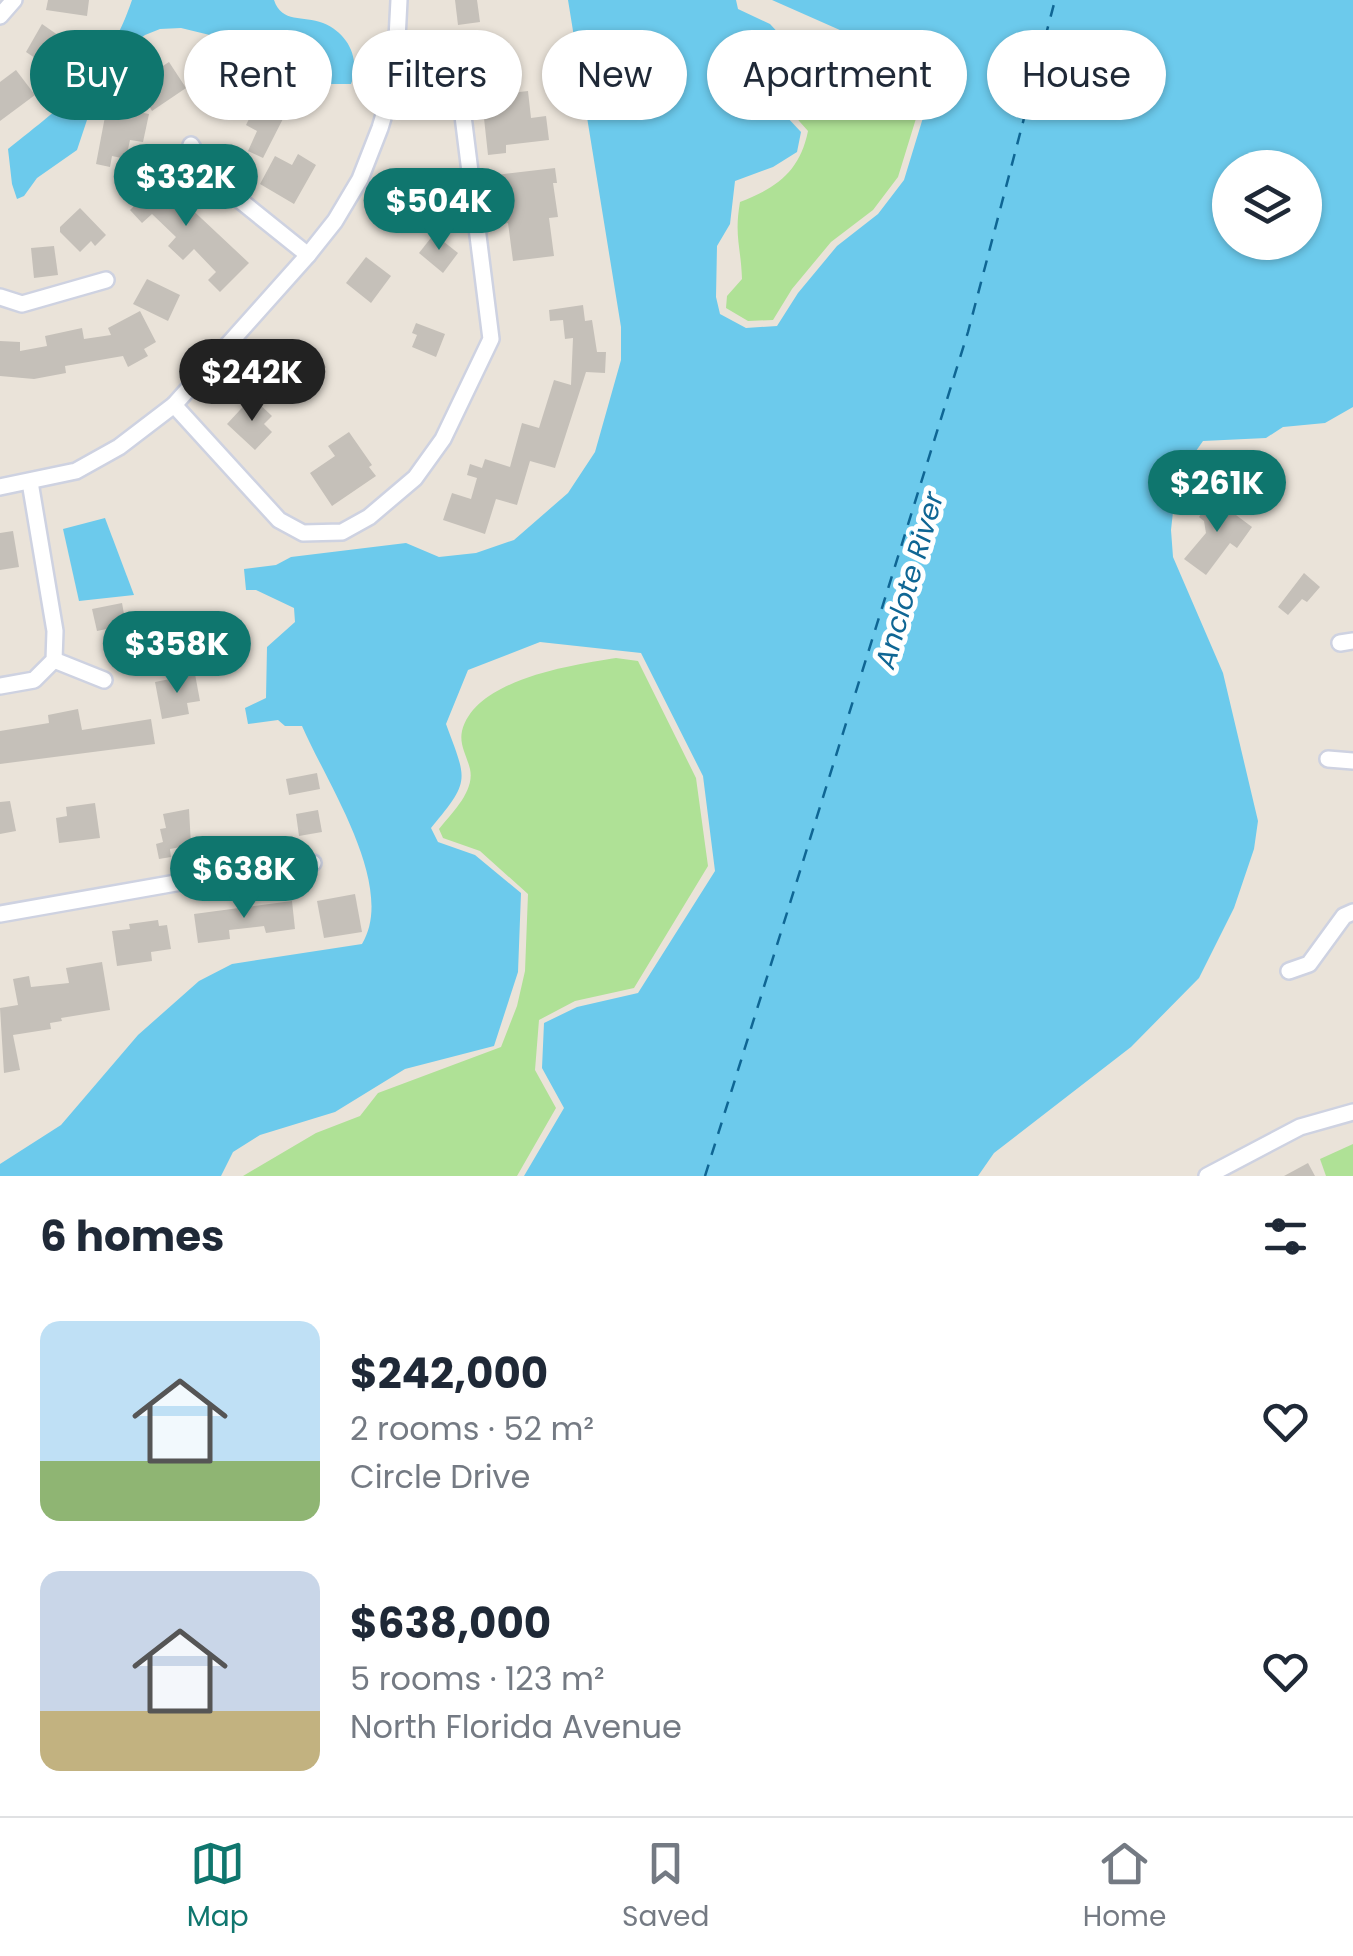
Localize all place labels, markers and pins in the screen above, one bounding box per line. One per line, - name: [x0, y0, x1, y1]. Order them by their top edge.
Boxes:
- pin: $332K: [116, 144, 256, 229]
- pin: $504K: [369, 168, 509, 253]
- pin: $242K: [182, 339, 322, 424]
- pin: $261K: [1147, 450, 1287, 535]
- pin: $358K: [107, 611, 247, 696]
- pin: $638K: [174, 836, 314, 921]

